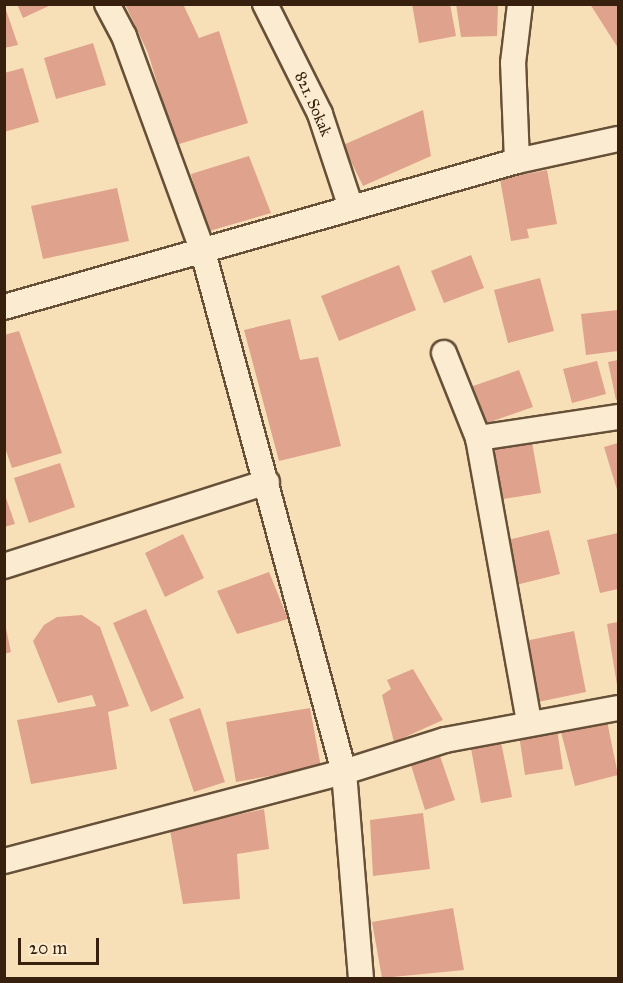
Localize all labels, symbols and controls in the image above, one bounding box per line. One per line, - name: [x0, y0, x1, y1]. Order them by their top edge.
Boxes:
- street label: 821. Sokak: [290, 69, 336, 139]
- scale bar: [21, 926, 102, 964]
- text: 20 m: [29, 937, 67, 959]

